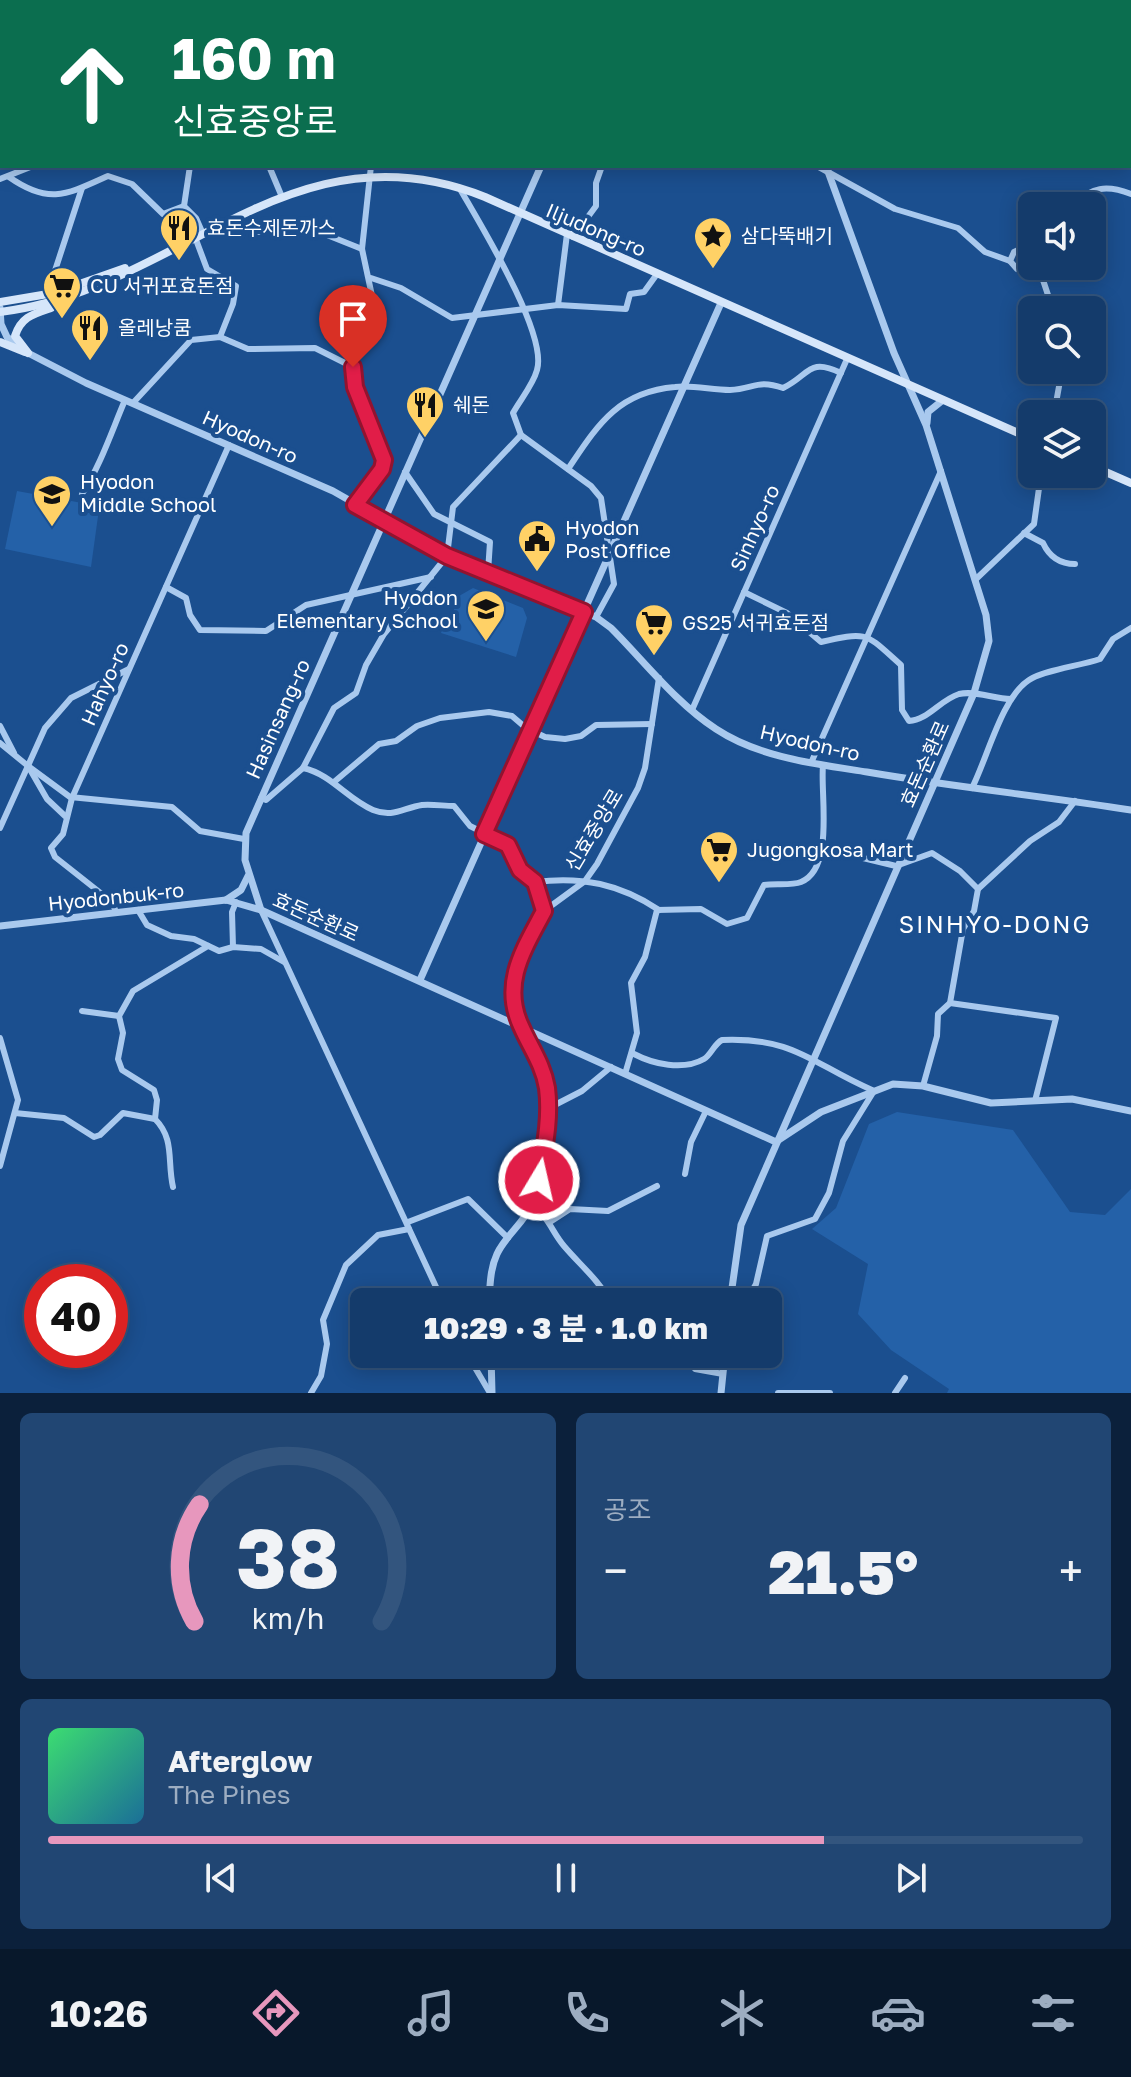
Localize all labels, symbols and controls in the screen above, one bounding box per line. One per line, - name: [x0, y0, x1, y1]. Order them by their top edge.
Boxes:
- text: 160 m: [172, 24, 336, 91]
- icon: ahead: [40, 32, 144, 136]
- text: 신효중앙로: [172, 99, 338, 142]
- map controls: [1018, 192, 1106, 488]
- button: sound: [1018, 192, 1106, 280]
- street label: Iljudong-ro: [543, 197, 650, 261]
- restaurant icon: 효돈수제돈까스: [158, 207, 200, 262]
- place label: 효돈수제돈까스: [207, 215, 336, 239]
- place icon: 삼다뚝배기: [692, 215, 734, 270]
- place label: 삼다뚝배기: [741, 223, 833, 247]
- supermarket icon: CU 서귀포효돈점: [41, 265, 83, 320]
- place label: CU 서귀포효돈점: [90, 273, 234, 297]
- pin: [319, 285, 387, 367]
- button: search: [1018, 296, 1106, 384]
- icon: arrive: [331, 297, 375, 341]
- restaurant icon: 올레낭쿰: [69, 307, 111, 362]
- place label: 올레낭쿰: [118, 315, 192, 339]
- restaurant icon: 쉐돈: [404, 384, 446, 439]
- place label: 쉐돈: [453, 392, 490, 416]
- button: layers: [1018, 400, 1106, 488]
- street label: Hyodon-ro: [199, 404, 302, 468]
- place label: Hyodon Middle School: [80, 469, 216, 516]
- school or university icon: Hyodon Middle School: [31, 473, 73, 528]
- street label: Sinhyo-ro: [724, 481, 784, 575]
- place label: Hyodon Post Office: [565, 515, 671, 562]
- public building icon: Hyodon Post Office: [516, 518, 558, 573]
- place label: Hyodon Elementary School: [276, 585, 458, 632]
- school or university icon: Hyodon Elementary School: [465, 588, 507, 643]
- supermarket icon: GS25 서귀효돈점: [633, 602, 675, 657]
- place label: GS25 서귀효돈점: [682, 610, 829, 634]
- street label: Hahyo-ro: [75, 638, 133, 729]
- street label: Hasinsang-ro: [240, 655, 314, 782]
- street label: 효돈순환로: [894, 717, 954, 810]
- street label: Hyodon-ro: [758, 719, 863, 765]
- street label: 신효중앙로: [559, 784, 627, 875]
- supermarket icon: Jugongkosa Mart: [698, 829, 740, 884]
- place label: Jugongkosa Mart: [747, 837, 914, 861]
- street label: Hyodonbuk-ro: [47, 877, 185, 915]
- street label: 효돈순환로: [270, 886, 363, 946]
- district label: SINHYO-DONG: [899, 909, 1091, 938]
- position arrow: [497, 1138, 581, 1222]
- speed limit sign: 40: [24, 1264, 128, 1368]
- text: 10:29 · 3 분 · 1.0 km: [424, 1310, 708, 1346]
- text: 공조: [604, 1494, 651, 1525]
- text: 38: [236, 1506, 340, 1606]
- text: 21.5°: [768, 1535, 918, 1607]
- text: −: [604, 1544, 628, 1597]
- text: +: [1059, 1544, 1083, 1597]
- text: km/h: [251, 1601, 324, 1635]
- text: Afterglow: [168, 1743, 312, 1779]
- text: The Pines: [168, 1779, 291, 1810]
- icon: previous: [199, 1856, 243, 1900]
- icon: pause: [544, 1856, 588, 1900]
- icon: next: [889, 1856, 933, 1900]
- icon: directions: [248, 1985, 304, 2041]
- icon: music: [403, 1985, 459, 2041]
- icon: phone: [559, 1985, 615, 2041]
- icon: climate: [714, 1985, 770, 2041]
- icon: car: [870, 1985, 926, 2041]
- icon: filters: [1025, 1985, 1081, 2041]
- text: 10:26: [50, 1992, 148, 2035]

